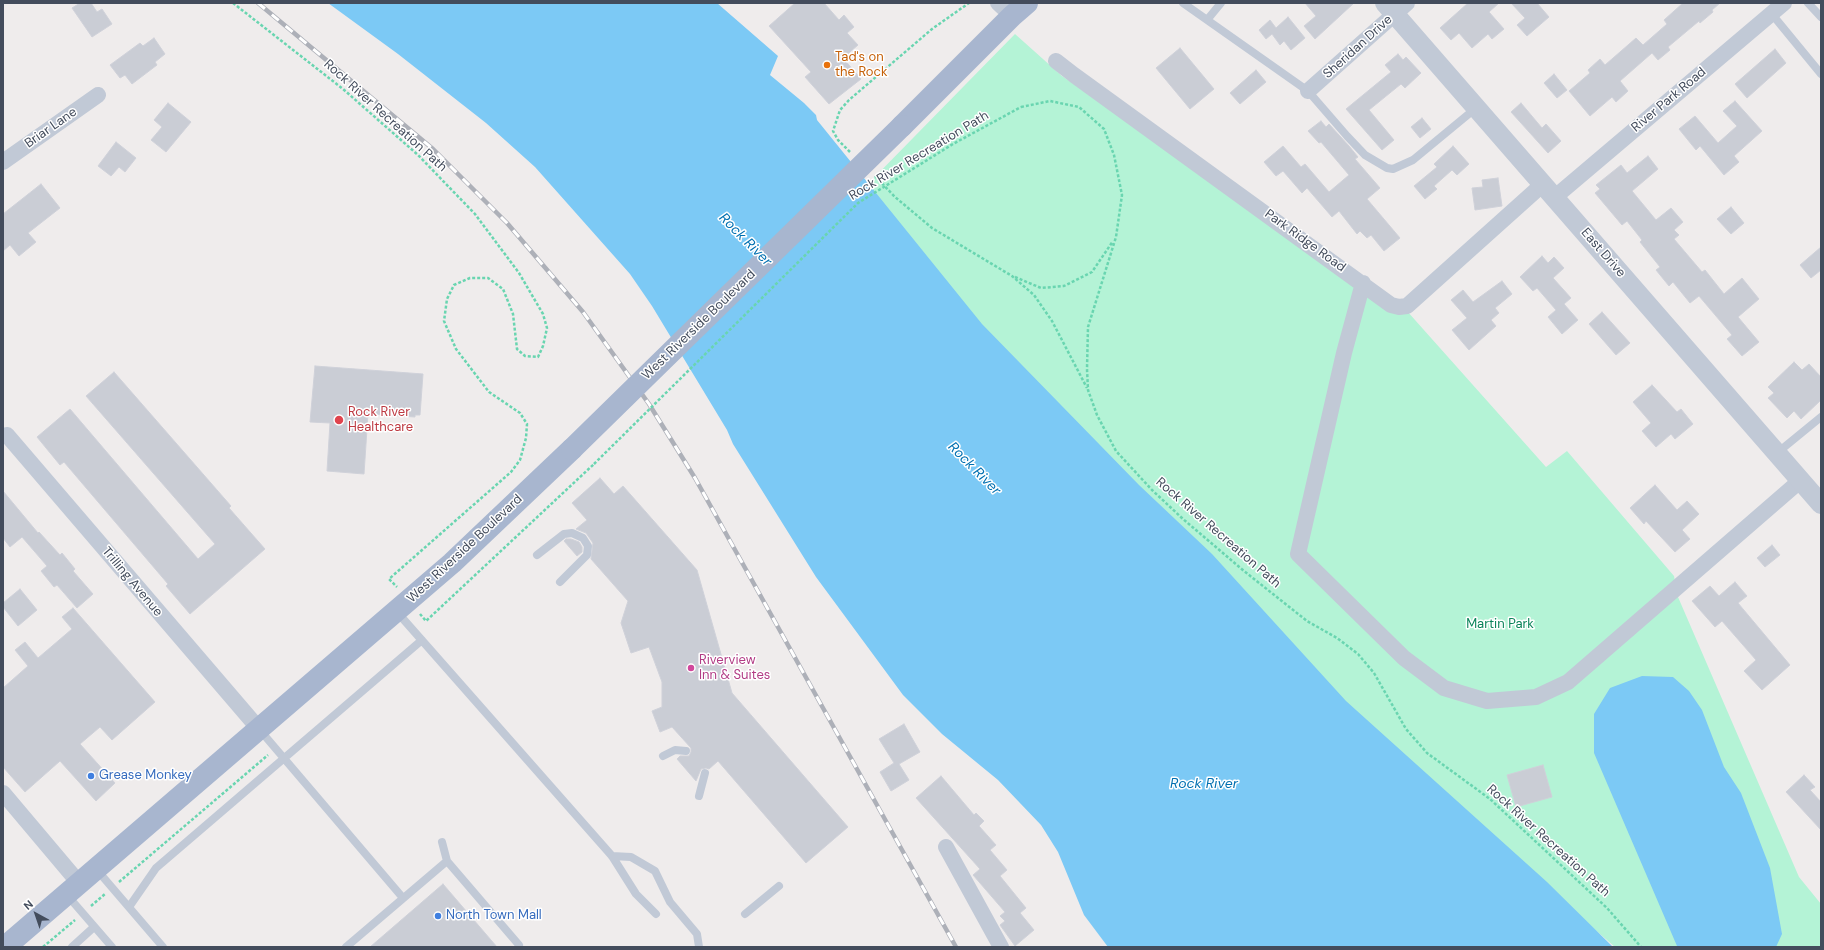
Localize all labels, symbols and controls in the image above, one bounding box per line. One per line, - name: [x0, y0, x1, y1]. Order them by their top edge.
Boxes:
- street label: Sheridan Drive: [1320, 12, 1396, 82]
- place label: Tad's on the Rock: [835, 50, 887, 81]
- street label: Rock River Recreation Path: [320, 57, 450, 175]
- marker: Tad's on the Rock: [822, 60, 832, 70]
- street label: River Park Road: [1629, 64, 1709, 136]
- street label: Briar Lane: [22, 104, 80, 152]
- street label: Rock River Recreation Path: [846, 108, 992, 204]
- street label: Park Ridge Road: [1261, 206, 1349, 276]
- water label: Rock River: [715, 210, 775, 270]
- street label: East Drive: [1577, 225, 1629, 281]
- street label: West Riverside Boulevard: [639, 267, 759, 383]
- place label: Rock River Healthcare: [348, 405, 413, 436]
- marker: Rock River Healthcare: [333, 414, 345, 426]
- water label: Rock River: [944, 439, 1004, 499]
- street label: Rock River Recreation Path: [1152, 475, 1284, 591]
- street label: West Riverside Boulevard: [404, 492, 526, 606]
- street label: Trilling Avenue: [98, 544, 166, 620]
- park label: Martin Park: [1466, 617, 1534, 633]
- place label: Riverview Inn & Suites: [699, 653, 770, 684]
- marker: Riverview Inn & Suites: [686, 663, 696, 673]
- place label: Grease Monkey: [99, 768, 192, 784]
- marker: Grease Monkey: [86, 771, 96, 781]
- water label: Rock River: [1170, 776, 1238, 792]
- street label: Rock River Recreation Path: [1483, 782, 1613, 900]
- north arrow: [16, 894, 56, 934]
- text: N: [21, 897, 36, 913]
- place label: North Town Mall: [446, 908, 542, 924]
- marker: North Town Mall: [433, 911, 443, 921]

